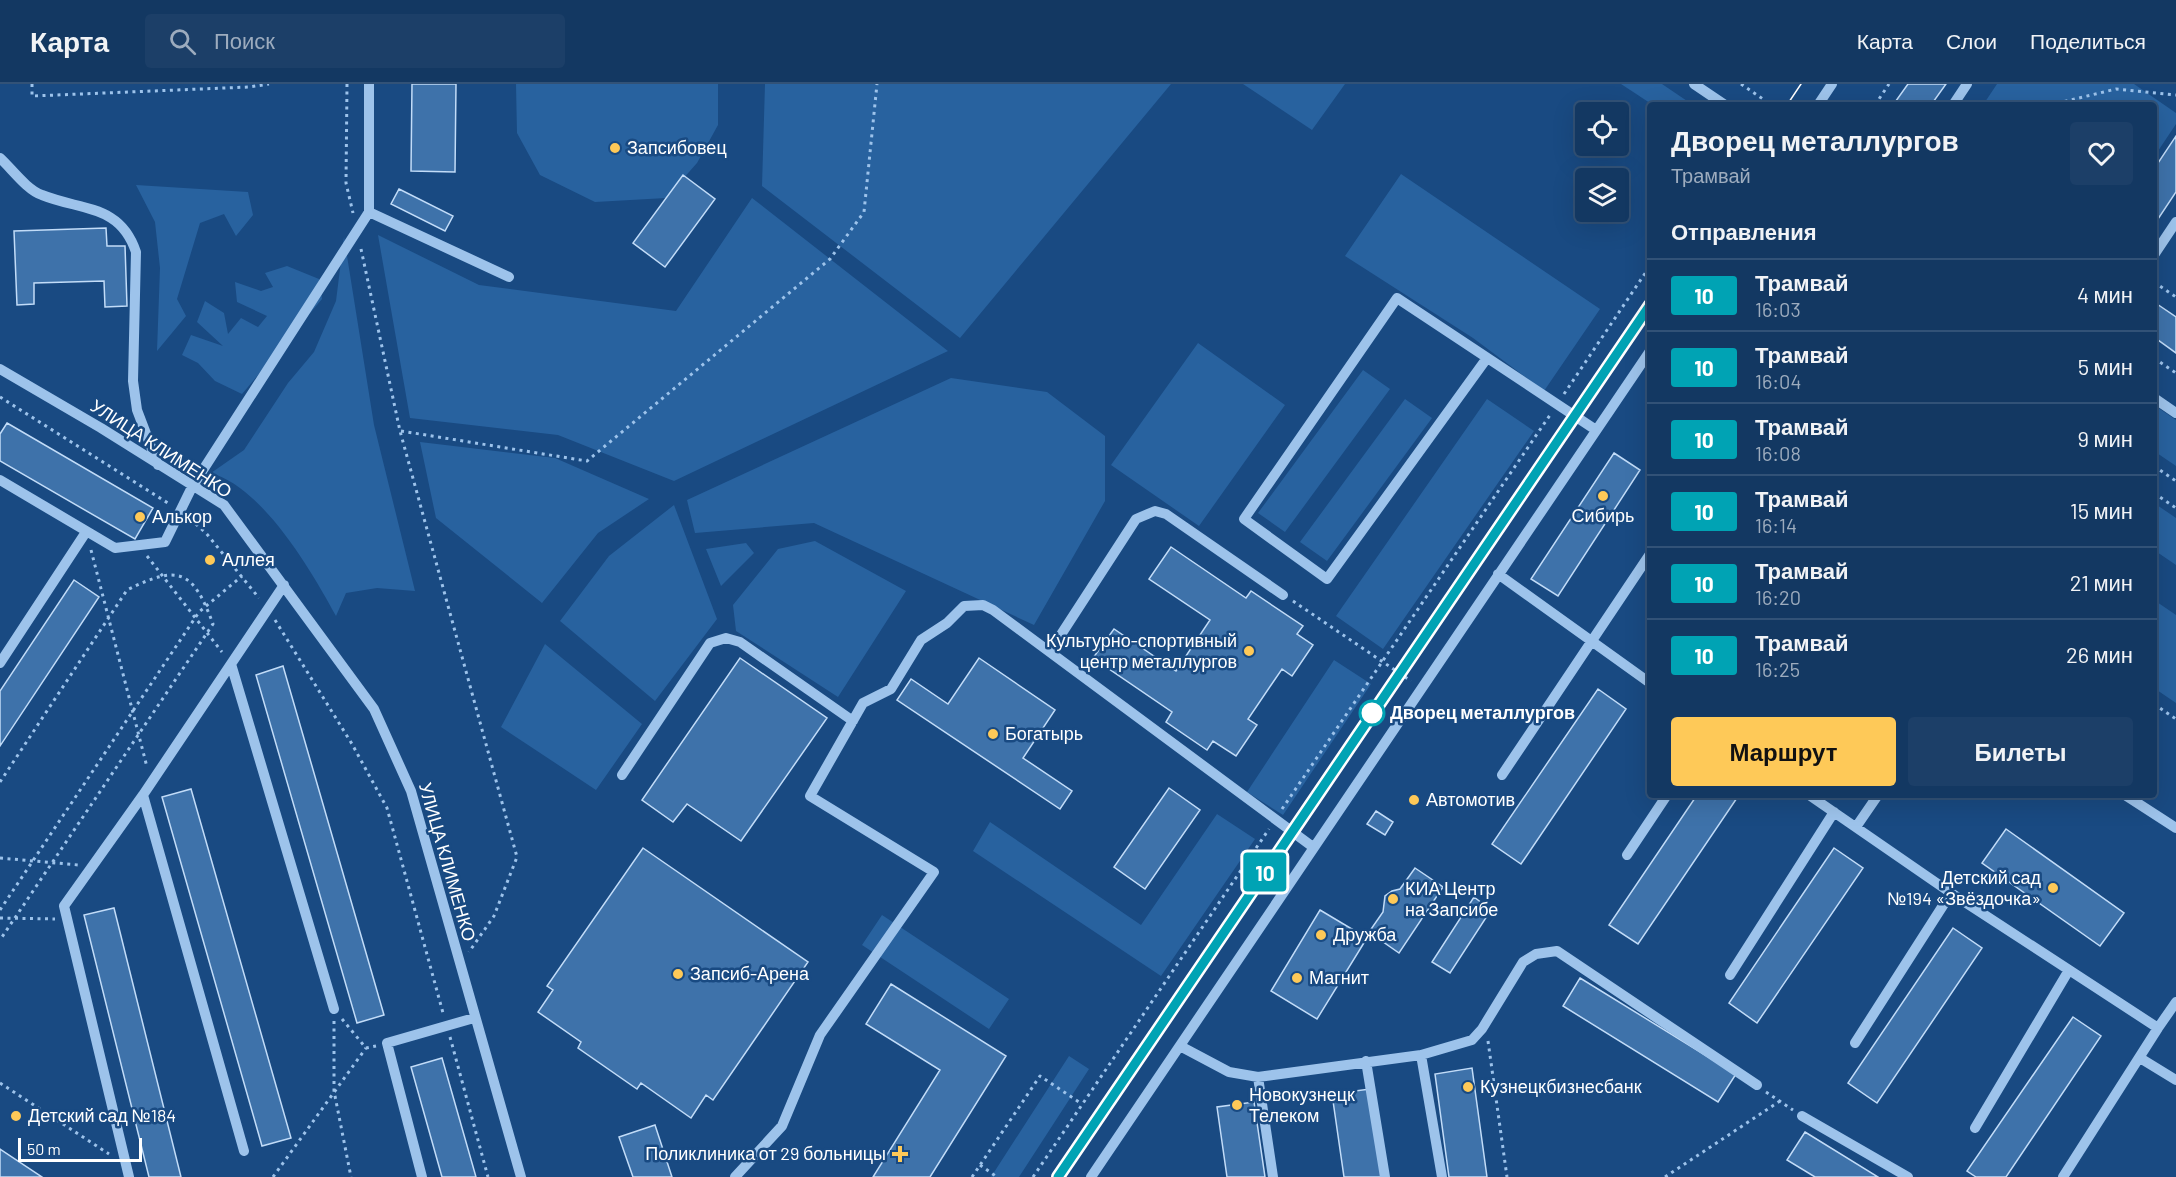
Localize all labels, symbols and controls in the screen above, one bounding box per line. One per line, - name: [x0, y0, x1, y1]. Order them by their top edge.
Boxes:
- search box: [145, 14, 565, 68]
- text: Карта: [30, 24, 109, 58]
- icon: search: [166, 25, 199, 58]
- text: Поиск: [214, 27, 275, 53]
- text: Карта: [1857, 28, 1913, 53]
- text: Слои: [1946, 28, 1997, 53]
- text: Поделиться: [2030, 28, 2146, 53]
- map controls: [1575, 102, 1629, 222]
- button: locate: [1575, 102, 1629, 156]
- button: heart: [2070, 122, 2133, 185]
- text: Дворец металлургов: [1671, 123, 1959, 157]
- place label: Запсибовец: [627, 136, 727, 158]
- marker: Запсибовец: [608, 141, 622, 155]
- text: Трамвай: [1671, 163, 1751, 187]
- button: layers: [1575, 168, 1629, 222]
- text: Отправления: [1671, 218, 1817, 244]
- text: Трамвай: [1755, 269, 1849, 295]
- text: 4 мин: [2077, 281, 2133, 307]
- text: 10: [1694, 283, 1714, 308]
- text: 16:03: [1755, 297, 1801, 321]
- text: Трамвай: [1755, 341, 1849, 367]
- text: 5 мин: [2078, 353, 2133, 379]
- text: 10: [1694, 355, 1714, 380]
- text: 16:04: [1755, 369, 1801, 393]
- street label: УЛИЦА КЛИМЕНКО: [87, 394, 236, 502]
- text: Трамвай: [1755, 413, 1849, 439]
- text: 9 мин: [2078, 425, 2133, 451]
- text: 10: [1694, 427, 1714, 452]
- text: 16:08: [1755, 441, 1801, 465]
- text: Трамвай: [1755, 485, 1849, 511]
- marker: Сибирь: [1596, 489, 1610, 503]
- text: 15 мин: [2070, 497, 2133, 523]
- text: 10: [1694, 499, 1714, 524]
- place label: Сибирь: [1572, 504, 1634, 526]
- place label: Алькор: [152, 505, 212, 527]
- marker: Алькор: [133, 510, 147, 524]
- text: 16:14: [1755, 513, 1797, 537]
- place label: Аллея: [222, 548, 275, 570]
- marker: Аллея: [203, 553, 217, 567]
- text: Трамвай: [1755, 557, 1849, 583]
- text: 21 мин: [2070, 569, 2133, 595]
- text: 10: [1694, 571, 1714, 596]
- text: 16:20: [1755, 585, 1801, 609]
- place label: Культурно-спортивный центр металлургов: [1046, 629, 1237, 672]
- text: Трамвай: [1755, 629, 1849, 655]
- text: 26 мин: [2066, 641, 2133, 667]
- text: 10: [1694, 643, 1714, 668]
- marker: Культурно-спортивный центр металлургов: [1242, 644, 1256, 658]
- text: 16:25: [1755, 657, 1800, 681]
- marker: Дворец металлургов: [1359, 700, 1385, 726]
- place label: Дворец металлургов: [1390, 701, 1575, 723]
- button: Маршрут: [1671, 717, 1896, 786]
- button: Билеты: [1908, 717, 2133, 786]
- place label: Богатырь: [1005, 722, 1083, 744]
- marker: Богатырь: [986, 727, 1000, 741]
- street label: УЛИЦА КЛИМЕНКО: [415, 780, 481, 944]
- place label: Автомотив: [1426, 788, 1515, 810]
- marker: Автомотив: [1407, 793, 1421, 807]
- line badge: 10: [1238, 852, 1292, 892]
- text: 10: [1255, 860, 1275, 885]
- place label: Детский сад №194 «Звёздочка»: [1887, 866, 2041, 909]
- place label: КИА Центр на Запсибе: [1405, 877, 1498, 920]
- marker: Детский сад №194 «Звёздочка»: [2046, 881, 2060, 895]
- marker: КИА Центр на Запсибе: [1386, 892, 1400, 906]
- place label: Дружба: [1333, 923, 1397, 945]
- marker: Дружба: [1314, 928, 1328, 942]
- place label: Запсиб-Арена: [690, 962, 810, 984]
- place label: Магнит: [1309, 966, 1369, 988]
- marker: Запсиб-Арена: [671, 967, 685, 981]
- marker: Магнит: [1290, 971, 1304, 985]
- place label: Кузнецкбизнесбанк: [1480, 1075, 1642, 1097]
- marker: Кузнецкбизнесбанк: [1461, 1080, 1475, 1094]
- place label: Новокузнецк Телеком: [1249, 1083, 1355, 1126]
- marker: Новокузнецк Телеком: [1230, 1098, 1244, 1112]
- place label: Детский сад №184: [28, 1104, 176, 1126]
- marker: Детский сад №184: [9, 1109, 23, 1123]
- scale bar: [18, 1135, 142, 1162]
- text: 50 m: [27, 1139, 61, 1158]
- place label: Поликлиника от 29 больницы: [645, 1142, 886, 1164]
- marker: Поликлиника от 29 больницы: [891, 1145, 909, 1163]

